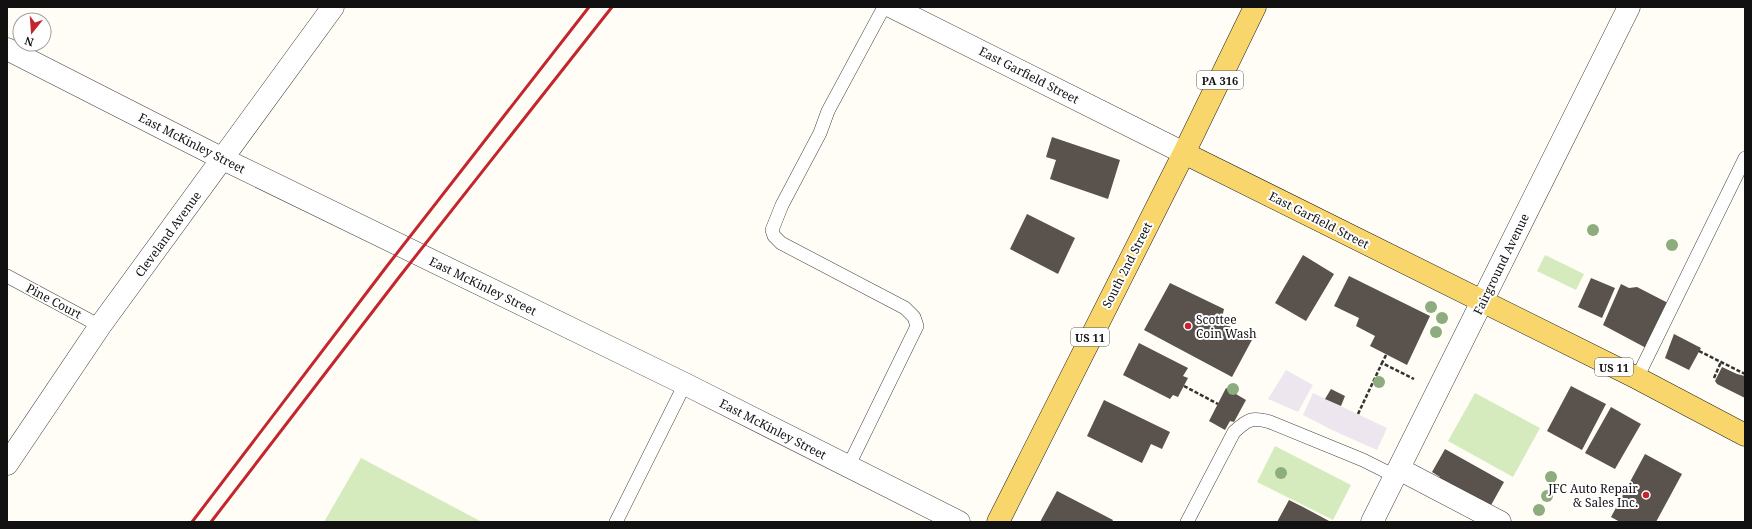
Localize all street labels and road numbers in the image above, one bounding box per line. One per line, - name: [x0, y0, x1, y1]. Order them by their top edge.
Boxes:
- street label: East Garfield Street: [976, 42, 1082, 108]
- road number: PA 316: [1197, 71, 1243, 89]
- street label: East McKinley Street: [136, 109, 248, 177]
- street label: East Garfield Street: [1266, 187, 1372, 253]
- street label: Cleveland Avenue: [131, 188, 205, 280]
- street label: Fairground Avenue: [1469, 211, 1533, 317]
- street label: South 2nd Street: [1098, 219, 1156, 311]
- street label: East McKinley Street: [426, 253, 540, 319]
- street label: Pine Court: [23, 279, 85, 323]
- road number: US 11: [1071, 328, 1109, 346]
- road number: US 11: [1595, 358, 1633, 376]
- street label: East McKinley Street: [717, 395, 829, 463]

